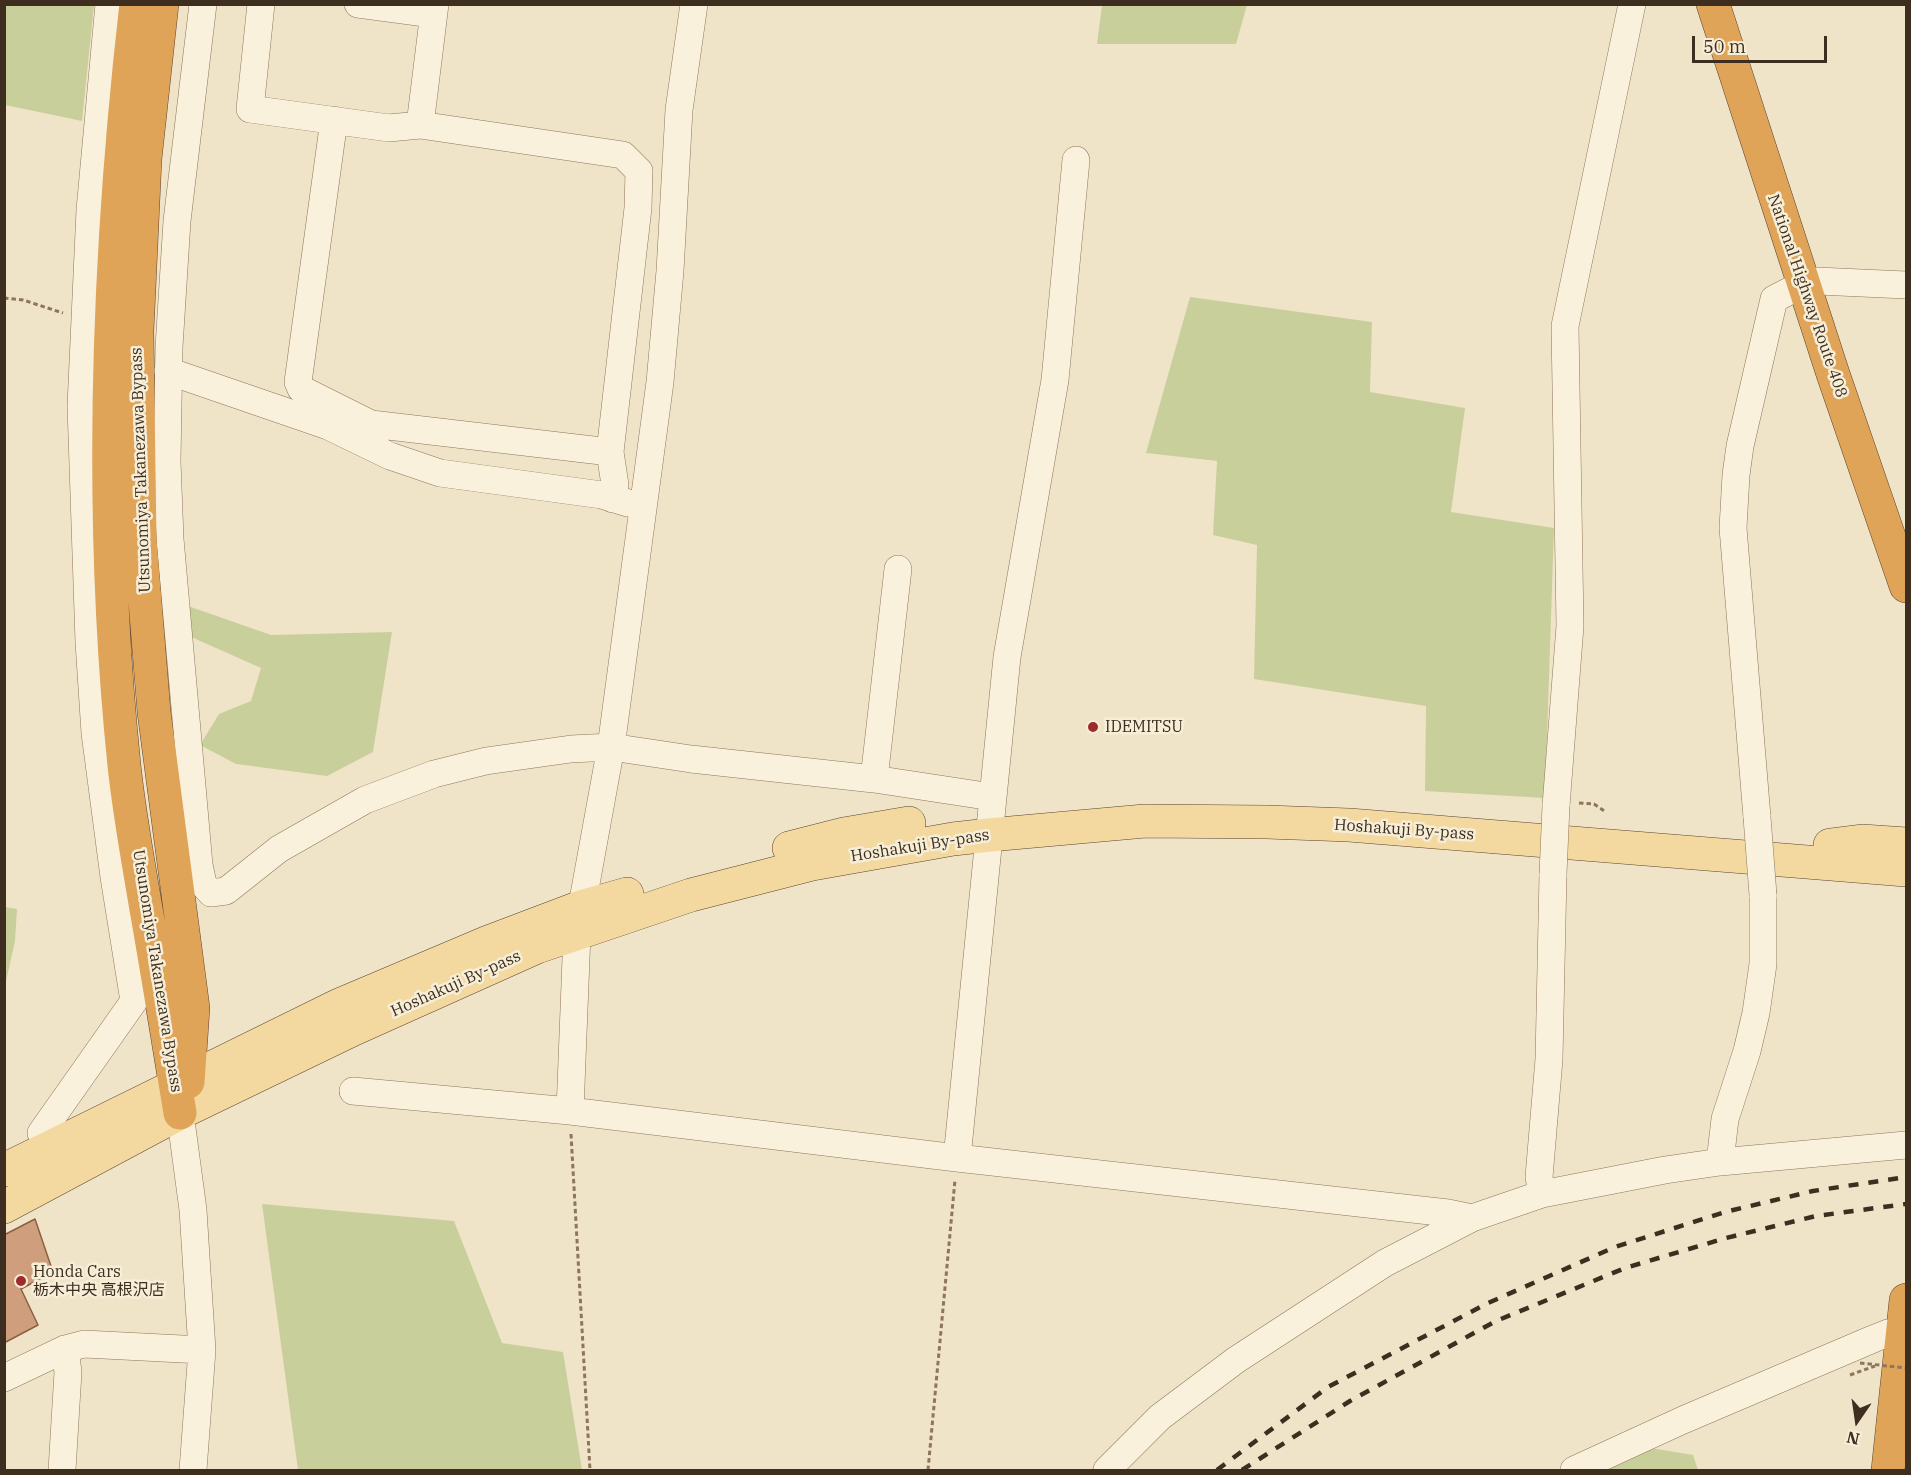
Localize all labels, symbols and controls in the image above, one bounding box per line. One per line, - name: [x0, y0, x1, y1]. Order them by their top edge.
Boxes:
- scale bar: [1695, 24, 1830, 62]
- text: 50 m: [1703, 35, 1746, 58]
- street label: National Highway Route 408: [1763, 192, 1851, 400]
- street label: Utsunomiya Takanezawa Bypass: [127, 347, 155, 593]
- place label: IDEMITSU: [1105, 717, 1183, 737]
- marker: IDEMITSU: [1086, 720, 1100, 734]
- street label: Hoshakuji By-pass: [1333, 816, 1475, 844]
- street label: Hoshakuji By-pass: [849, 826, 991, 866]
- street label: Utsunomiya Takanezawa Bypass: [128, 848, 186, 1094]
- street label: Hoshakuji By-pass: [388, 947, 524, 1021]
- place label: Honda Cars 栃木中央 高根沢店: [33, 1262, 165, 1300]
- marker: Honda Cars 栃木中央 高根沢店: [14, 1274, 28, 1288]
- north arrow: [1827, 1391, 1887, 1451]
- text: N: [1845, 1427, 1861, 1450]

